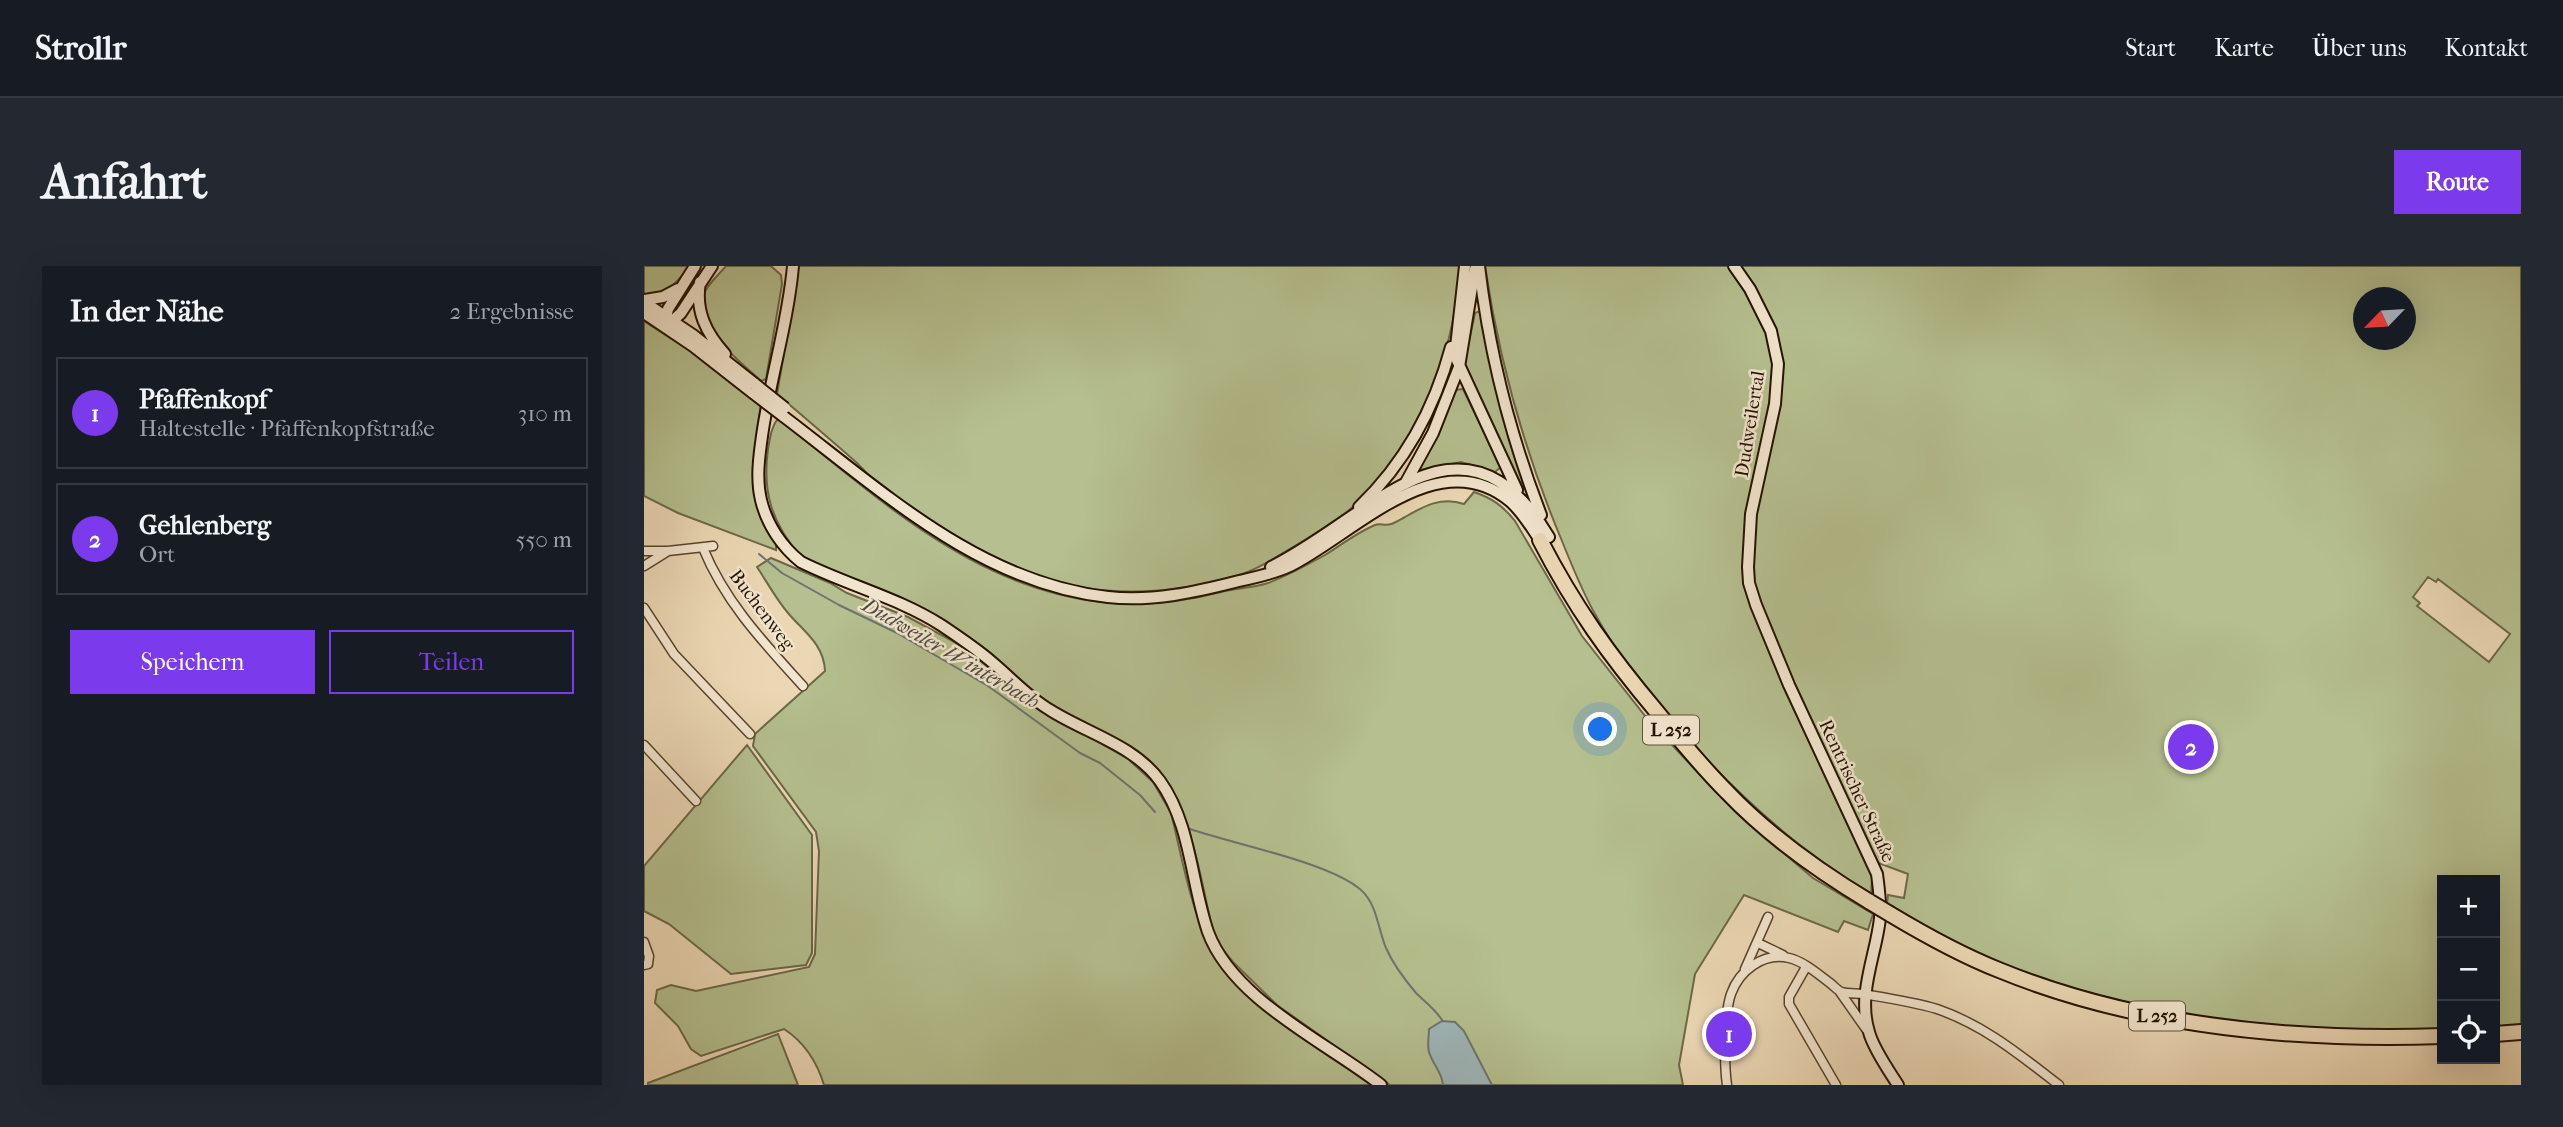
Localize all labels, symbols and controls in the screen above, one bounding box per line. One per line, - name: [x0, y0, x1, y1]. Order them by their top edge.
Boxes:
- text: Strollr: [35, 29, 126, 68]
- text: Start: [2125, 34, 2176, 62]
- text: Karte: [2214, 34, 2274, 62]
- text: Über uns: [2312, 34, 2407, 62]
- text: Kontakt: [2445, 34, 2528, 62]
- button: Route: [2394, 150, 2521, 214]
- text: Anfahrt: [42, 153, 207, 211]
- north arrow: [2353, 287, 2416, 350]
- text: In der Nähe: [70, 294, 224, 329]
- text: 2 Ergebnisse: [449, 298, 574, 325]
- street label: Dudweilertal: [1731, 369, 1769, 479]
- text: Pfaffenkopf: [139, 384, 267, 415]
- text: 1: [91, 400, 99, 427]
- text: 310 m: [518, 400, 572, 427]
- text: Haltestelle · Pfaffenkopfstraße: [139, 415, 435, 442]
- text: Gehlenberg: [139, 510, 271, 541]
- text: 2: [89, 526, 101, 553]
- text: 550 m: [516, 526, 572, 553]
- text: Ort: [139, 541, 175, 568]
- street label: Buchenweg: [725, 565, 800, 655]
- water label: Dudweiler Winterbach: [856, 591, 1044, 714]
- button: Speichern: [70, 630, 315, 694]
- button: Teilen: [329, 630, 574, 694]
- your location: [1583, 712, 1617, 746]
- road number: L 252: [1643, 716, 1699, 744]
- street label: Rentrischer Straße: [1814, 716, 1900, 866]
- pin: 2: [2168, 721, 2214, 773]
- map controls: [2437, 875, 2500, 1064]
- button: +: [2437, 875, 2500, 938]
- button: −: [2437, 938, 2500, 1001]
- button: locate: [2437, 1001, 2500, 1064]
- road number: L 252: [2129, 1002, 2185, 1030]
- pin: 1: [1706, 1008, 1752, 1060]

